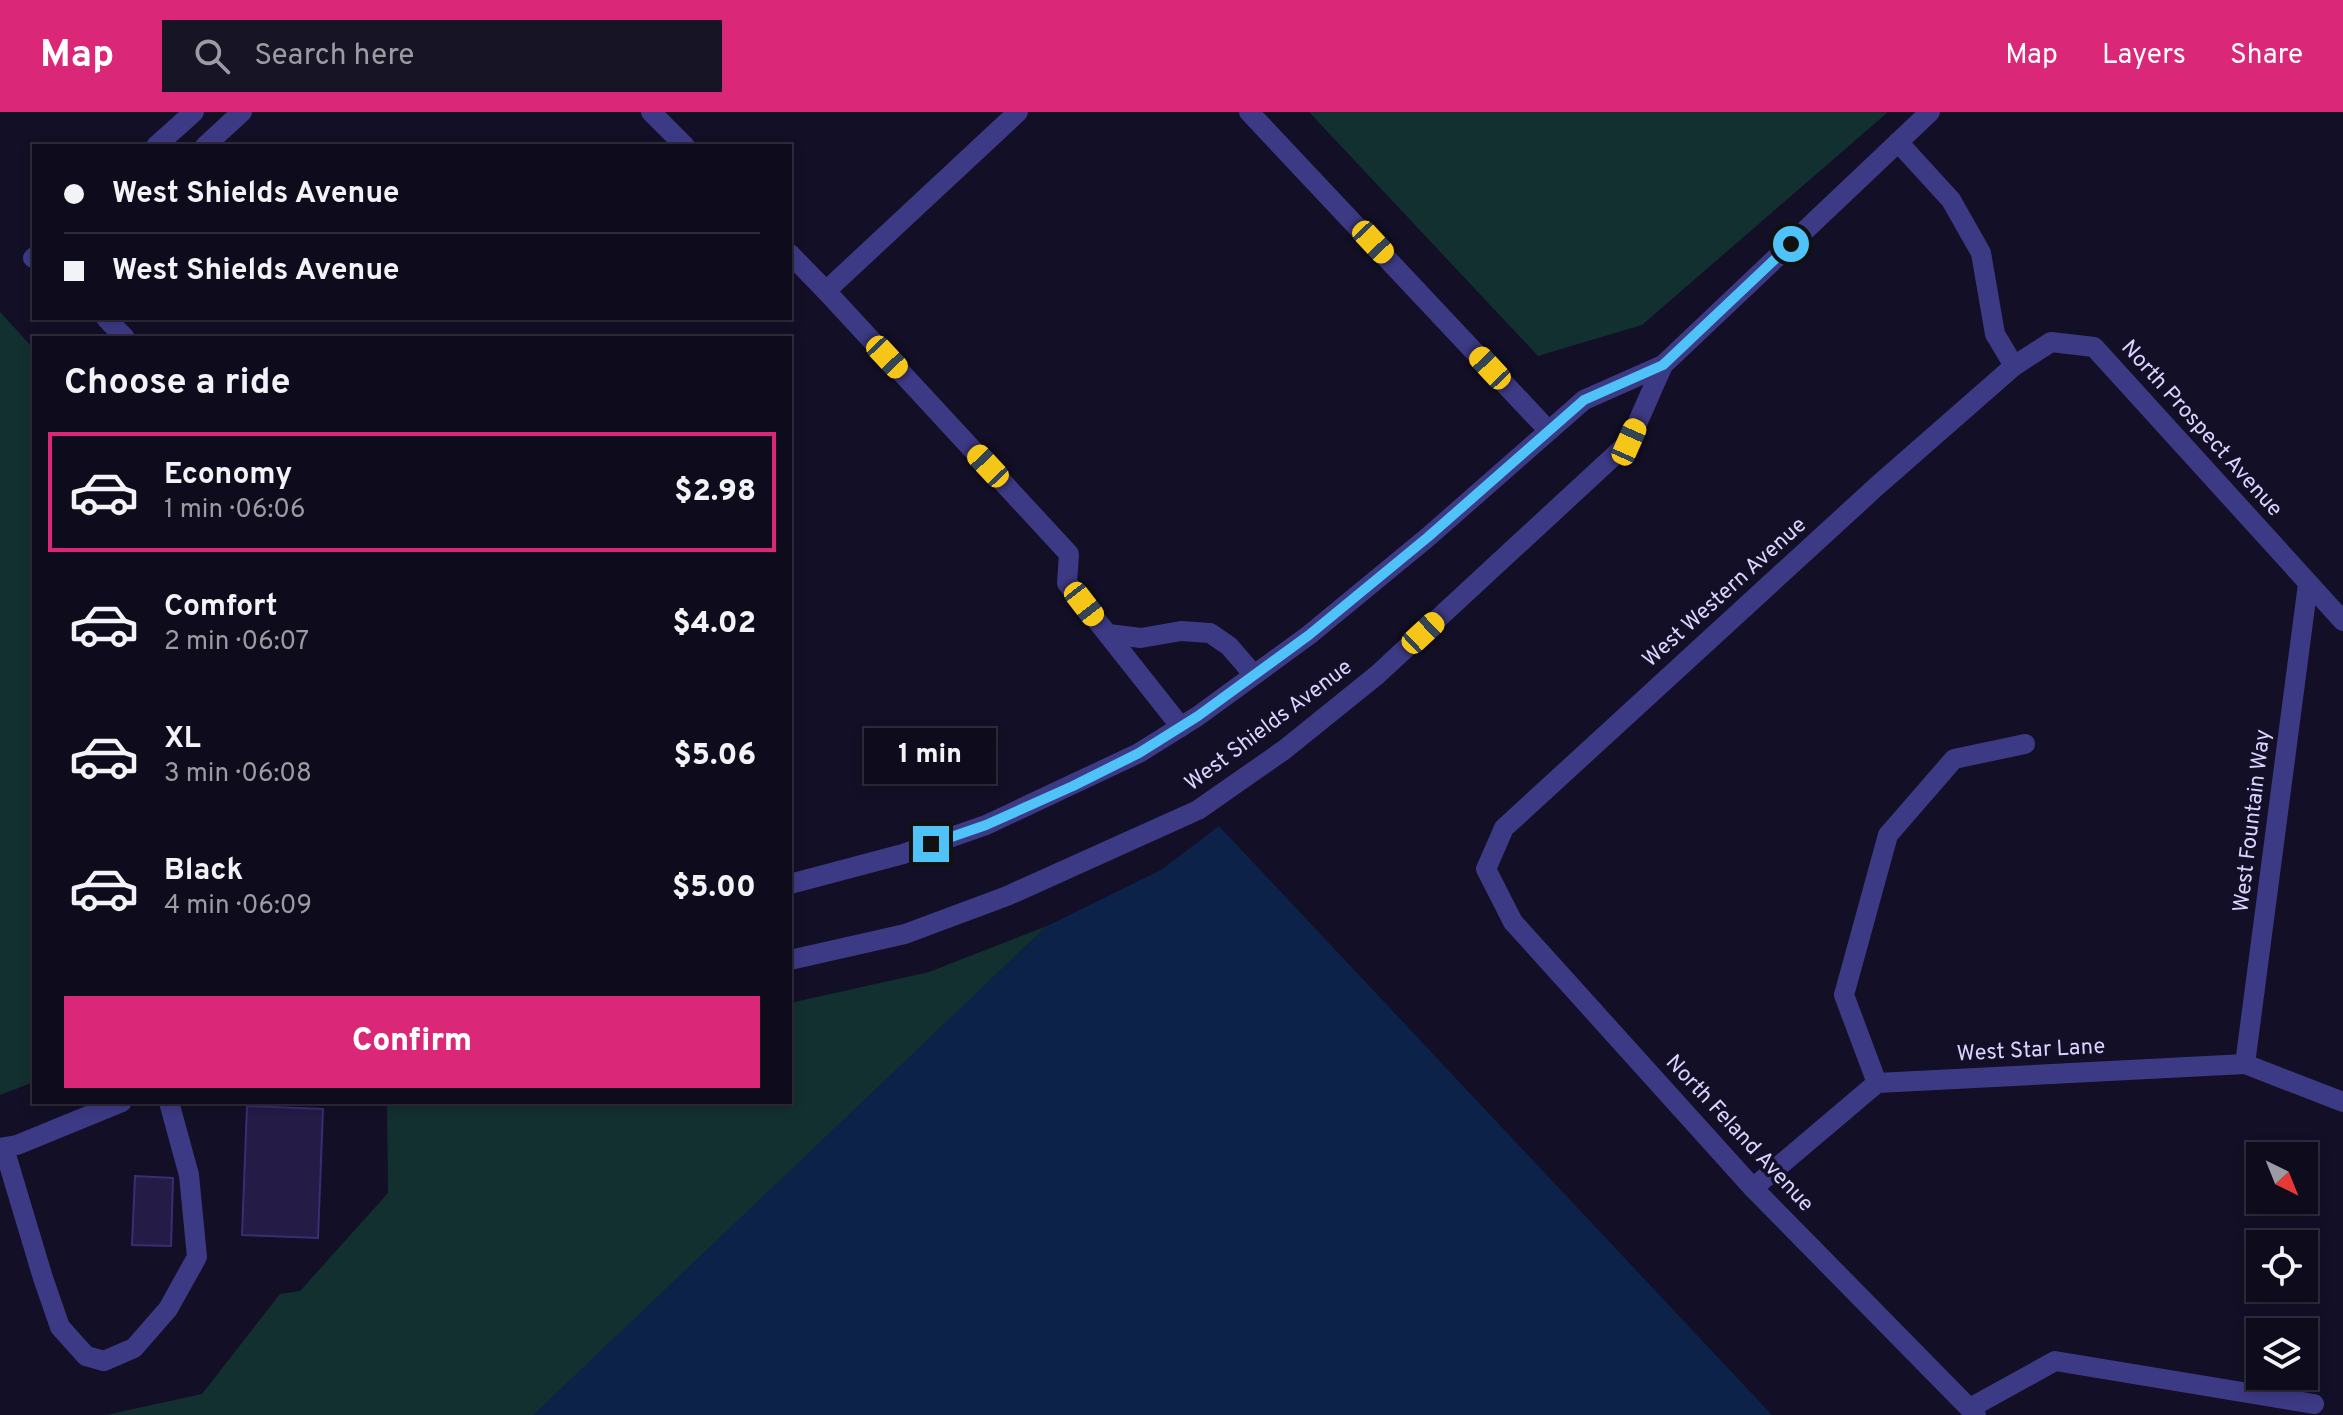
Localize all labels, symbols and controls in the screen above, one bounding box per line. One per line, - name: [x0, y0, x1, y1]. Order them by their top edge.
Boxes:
- search box: [162, 20, 722, 92]
- text: Map: [40, 32, 114, 81]
- icon: search: [190, 34, 234, 78]
- text: Search here: [254, 38, 414, 75]
- text: Map: [2005, 38, 2058, 74]
- text: Layers: [2102, 38, 2186, 74]
- text: Share: [2230, 38, 2303, 74]
- text: West Shields Avenue: [112, 176, 400, 213]
- car: [1348, 216, 1398, 268]
- route start: [1773, 226, 1809, 262]
- text: West Shields Avenue: [112, 253, 400, 290]
- car: [862, 331, 912, 383]
- street label: North Prospect Avenue: [2115, 335, 2287, 523]
- car: [1465, 342, 1515, 394]
- text: Choose a ride: [64, 361, 290, 407]
- car: [1608, 415, 1650, 469]
- car: [963, 440, 1013, 492]
- icon: car: [68, 456, 140, 528]
- text: Economy: [164, 457, 292, 494]
- text: $2.98: [674, 474, 756, 511]
- text: 1 min · 06:06: [164, 494, 306, 527]
- street label: West Western Avenue: [1637, 512, 1813, 674]
- car: [1060, 578, 1108, 630]
- icon: car: [68, 588, 140, 660]
- text: Comfort: [164, 589, 277, 626]
- text: $4.02: [673, 606, 756, 643]
- car: [1397, 608, 1449, 658]
- text: 2 min · 06:07: [164, 626, 309, 659]
- street label: West Shields Avenue: [1180, 654, 1358, 798]
- icon: car: [68, 720, 140, 792]
- text: XL: [164, 721, 201, 758]
- callout: 1 min: [865, 728, 997, 784]
- street label: West Fountain Way: [2228, 728, 2278, 914]
- text: $5.06: [674, 738, 756, 775]
- text: 1 min: [898, 739, 962, 772]
- text: 3 min · 06:08: [164, 758, 312, 791]
- route end: [913, 826, 949, 862]
- icon: car: [68, 852, 140, 924]
- text: Black: [164, 853, 243, 890]
- text: $5.00: [672, 870, 756, 907]
- text: 4 min · 06:09: [164, 890, 312, 923]
- button: Confirm: [64, 996, 760, 1088]
- street label: West Star Lane: [1956, 1034, 2106, 1068]
- street label: North Feland Avenue: [1659, 1050, 1819, 1218]
- north arrow: [2246, 1142, 2318, 1214]
- map controls: [2246, 1142, 2318, 1390]
- button: locate: [2246, 1230, 2318, 1302]
- button: layers: [2246, 1318, 2318, 1390]

